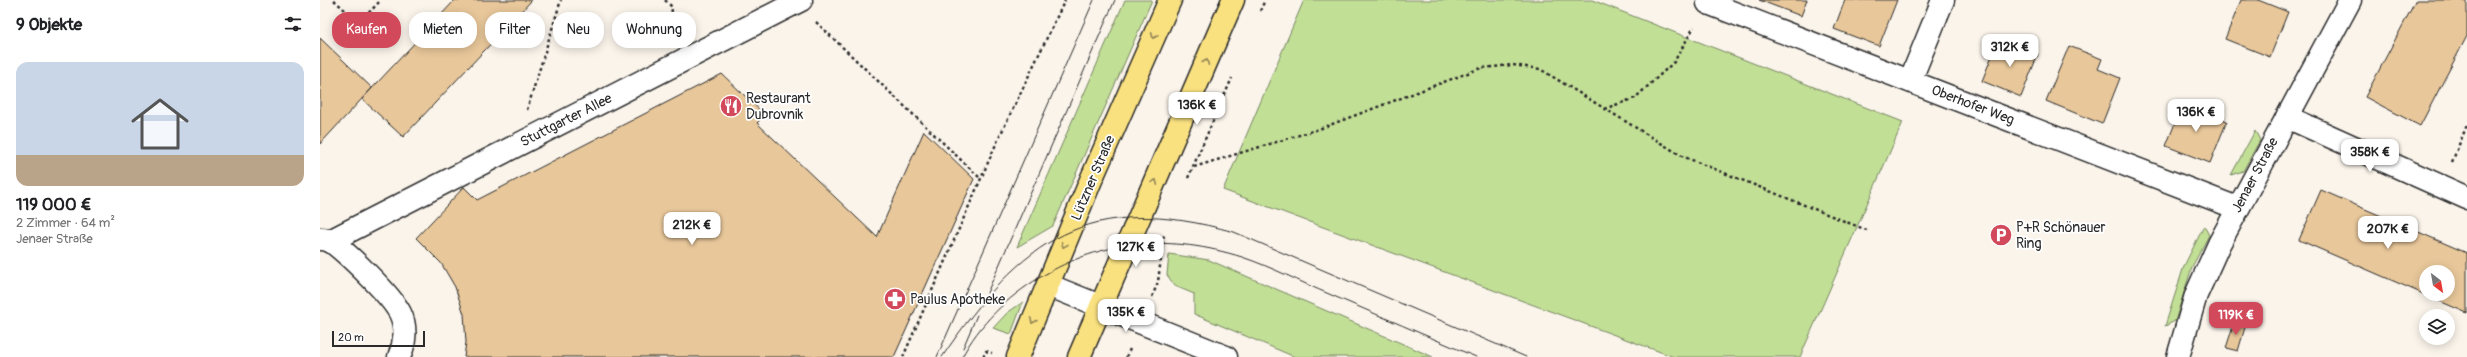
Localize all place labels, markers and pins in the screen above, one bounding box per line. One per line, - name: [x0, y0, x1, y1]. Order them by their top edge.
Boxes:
- pin: 312K €: [1977, 34, 2043, 68]
- place label: Restaurant Dubrovnik: [746, 90, 811, 123]
- pin: 136K €: [1164, 92, 1230, 126]
- restaurant icon: Restaurant Dubrovnik: [718, 93, 744, 119]
- pin: 136K €: [2163, 99, 2229, 133]
- pin: 358K €: [2337, 139, 2403, 173]
- pin: 212K €: [659, 212, 725, 246]
- pin: 207K €: [2355, 216, 2421, 250]
- place label: P+R Schönauer Ring: [2016, 219, 2105, 252]
- parking icon: P+R Schönauer Ring: [1988, 222, 2014, 248]
- pin: 127K €: [1103, 234, 1169, 268]
- pharmacy icon: Paulus Apotheke: [882, 286, 908, 312]
- place label: Paulus Apotheke: [910, 291, 1005, 308]
- pin: 135K €: [1093, 299, 1159, 333]
- pin: 119K €: [2203, 302, 2269, 336]

